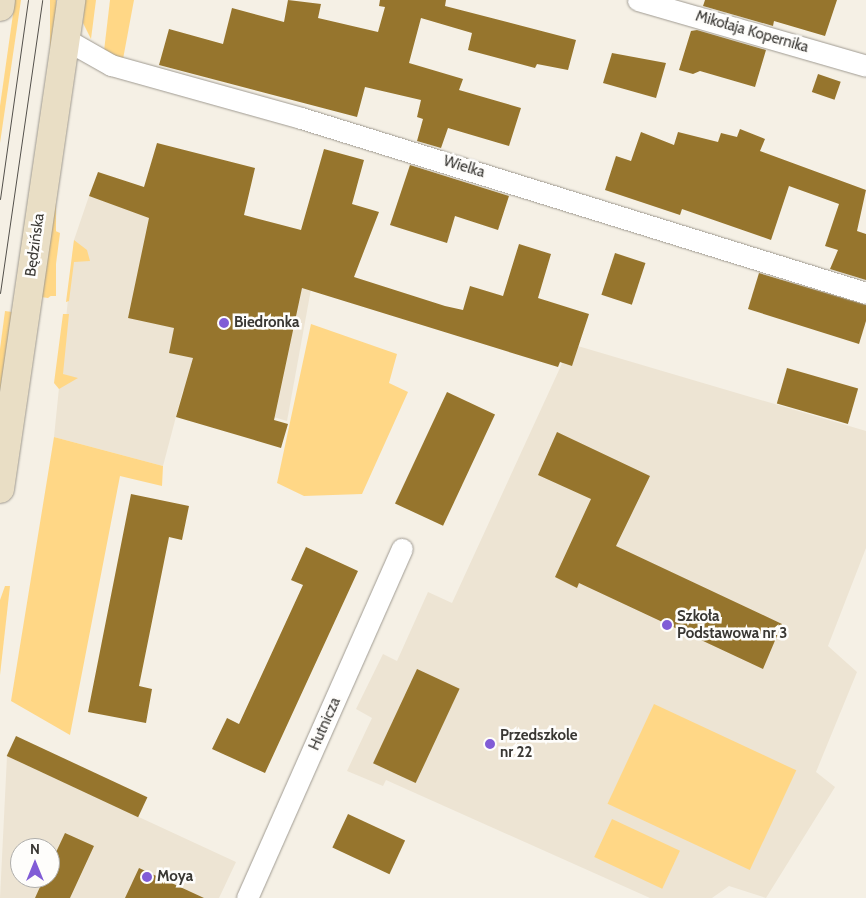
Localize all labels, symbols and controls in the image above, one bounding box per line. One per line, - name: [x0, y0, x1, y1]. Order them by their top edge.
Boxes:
- street label: Mikołaja Kopernika: [693, 7, 811, 57]
- street label: Wielka: [441, 152, 487, 182]
- street label: Będzińska: [22, 212, 48, 278]
- place label: Biedronka: [234, 314, 300, 332]
- marker: Biedronka: [218, 317, 230, 329]
- place label: Szkoła Podstawowa nr 3: [677, 607, 787, 642]
- marker: Szkoła Podstawowa nr 3: [661, 619, 673, 631]
- street label: Hutnicza: [305, 695, 345, 753]
- place label: Przedszkole nr 22: [500, 726, 578, 761]
- marker: Przedszkole nr 22: [484, 738, 496, 750]
- north arrow: [10, 838, 60, 888]
- text: N: [30, 840, 40, 858]
- place label: Moya: [157, 868, 193, 886]
- marker: Moya: [141, 871, 153, 883]

